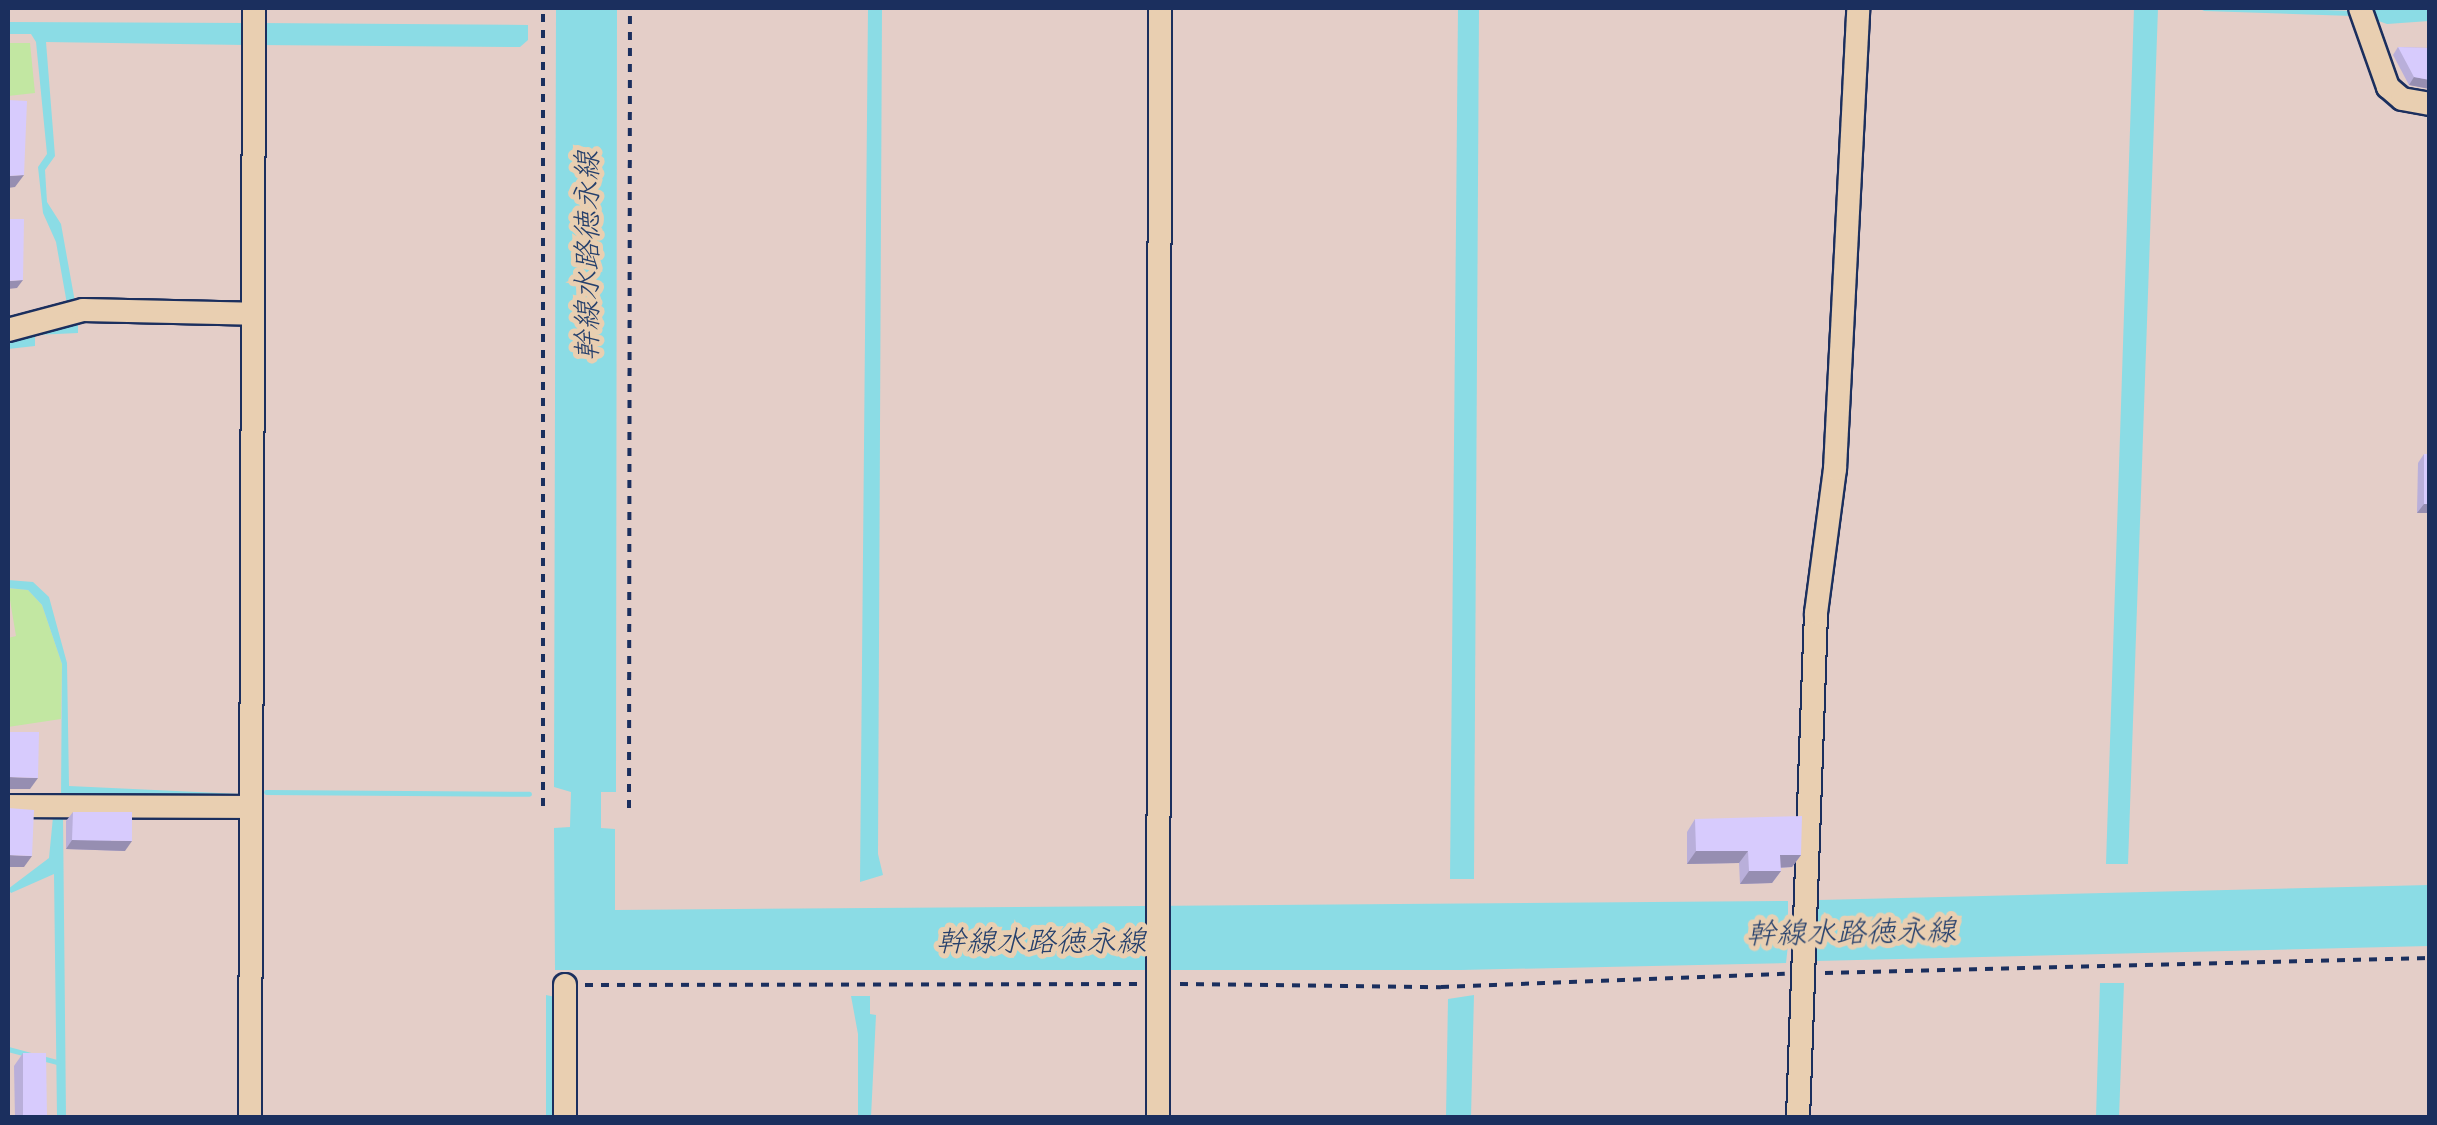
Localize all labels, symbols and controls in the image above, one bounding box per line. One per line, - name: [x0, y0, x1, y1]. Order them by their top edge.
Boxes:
- water label: 幹線水路徳永線: [568, 151, 604, 361]
- water label: 幹線水路徳永線: [1746, 911, 1956, 951]
- water label: 幹線水路徳永線: [936, 922, 1146, 958]

